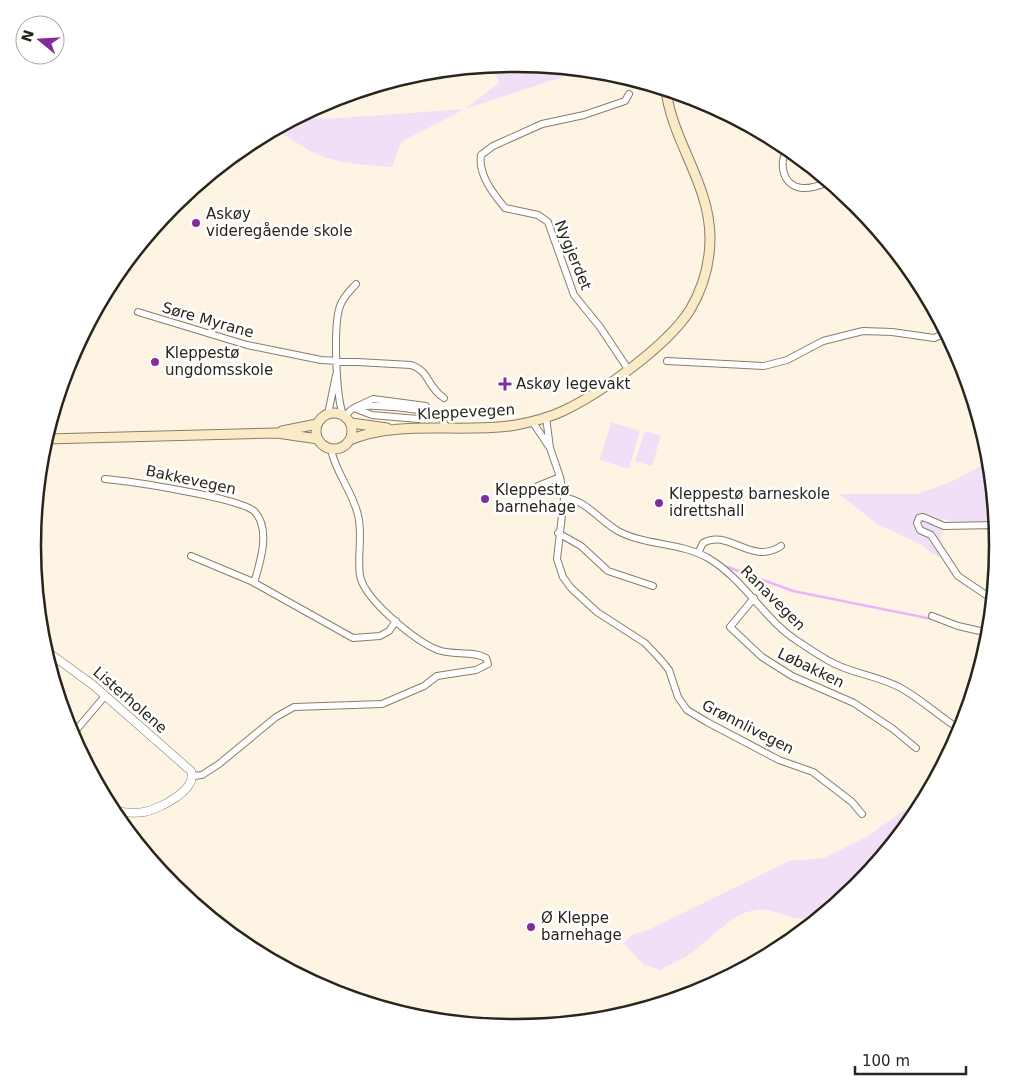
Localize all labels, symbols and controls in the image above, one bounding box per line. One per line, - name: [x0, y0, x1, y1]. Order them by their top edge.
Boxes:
- north arrow: [15, 15, 65, 65]
- text: N: [18, 28, 37, 44]
- place label: Askøy videregående skole: [206, 205, 352, 240]
- marker: Askøy videregående skole: [190, 217, 202, 229]
- street label: Nygjerdet: [551, 218, 595, 293]
- street label: Søre Myrane: [160, 298, 256, 342]
- place label: Kleppestø ungdomsskole: [165, 344, 273, 379]
- marker: Kleppestø ungdomsskole: [149, 356, 161, 368]
- place label: Askøy legevakt: [516, 375, 630, 393]
- marker: Askøy legevakt: [498, 377, 512, 391]
- street label: Kleppevegen: [417, 400, 515, 424]
- street label: Bakkevegen: [144, 462, 238, 498]
- place label: Kleppestø barnehage: [495, 481, 576, 516]
- place label: Kleppestø barneskole idrettshall: [669, 485, 830, 520]
- marker: Kleppestø barnehage: [479, 493, 491, 505]
- marker: Kleppestø barneskole idrettshall: [653, 497, 665, 509]
- street label: Ranavegen: [737, 562, 809, 634]
- street label: Løbakken: [775, 644, 847, 692]
- street label: Listerholene: [89, 663, 171, 737]
- street label: Grønnlivegen: [699, 696, 797, 758]
- place label: Ø Kleppe barnehage: [541, 909, 622, 944]
- marker: Ø Kleppe barnehage: [525, 921, 537, 933]
- scale bar: [855, 1044, 966, 1076]
- text: 100 m: [862, 1052, 910, 1070]

